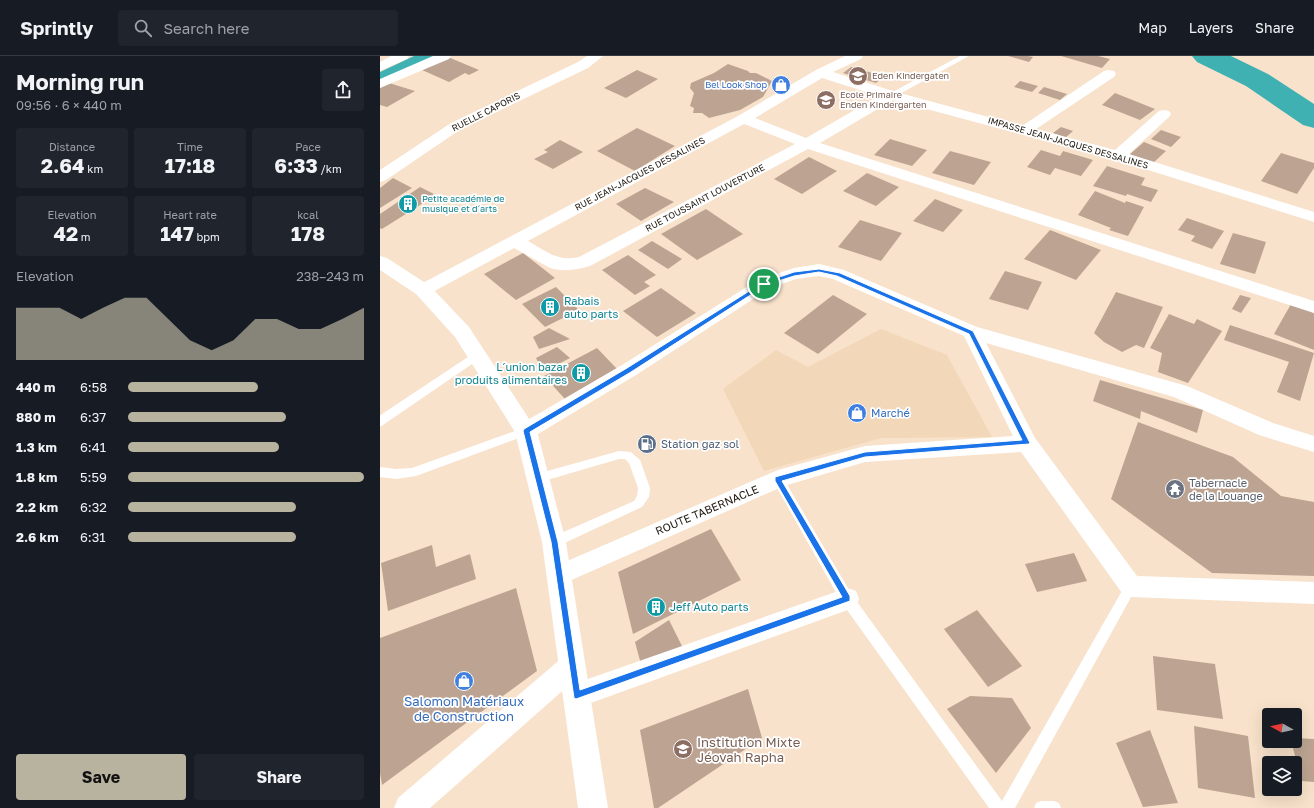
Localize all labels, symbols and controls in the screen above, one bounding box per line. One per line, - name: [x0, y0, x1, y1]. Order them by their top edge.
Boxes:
- search box: [118, 10, 398, 46]
- text: Sprintly: [20, 16, 94, 39]
- icon: search: [132, 17, 154, 39]
- text: Search here: [164, 19, 249, 37]
- text: Map: [1138, 19, 1167, 36]
- text: Layers: [1189, 19, 1233, 36]
- text: Share: [1255, 19, 1294, 36]
- school or university icon: Eden Kindergaten: [847, 65, 869, 87]
- text: Morning run: [16, 68, 144, 95]
- button: share: [322, 69, 364, 111]
- place label: Eden Kindergaten: [872, 70, 949, 81]
- shop icon: Bel Look Shop: [770, 74, 792, 96]
- place label: Bel Look Shop: [705, 79, 767, 90]
- street label: RUELLE CAPORIS: [450, 89, 522, 134]
- school or university icon: Ecole Primaire Enden Kindergarten: [815, 89, 837, 111]
- place label: Ecole Primaire Enden Kindergarten: [840, 89, 927, 110]
- text: 09:56 · 6 × 440 m: [16, 97, 122, 113]
- street label: IMPASSE JEAN-JACQUES DESSALINES: [987, 114, 1150, 171]
- street label: RUE JEAN-JACQUES DESSALINES: [573, 134, 707, 213]
- text: Distance: [49, 140, 95, 153]
- text: Time: [177, 140, 203, 153]
- text: Pace: [295, 140, 321, 153]
- text: 2.64: [41, 153, 85, 177]
- text: 17:18: [165, 153, 215, 177]
- text: 6:33: [274, 153, 318, 177]
- street label: RUE TOUSSAINT LOUVERTURE: [643, 161, 766, 234]
- text: km: [85, 162, 103, 175]
- text: /km: [318, 162, 342, 175]
- building icon: Petite académie de musique et d´arts: [397, 193, 419, 215]
- place label: Petite académie de musique et d´arts: [422, 193, 505, 214]
- text: Elevation: [48, 208, 96, 221]
- text: Heart rate: [163, 208, 217, 221]
- text: kcal: [297, 208, 319, 221]
- text: 42: [53, 221, 78, 245]
- text: 147: [160, 221, 194, 245]
- text: 178: [291, 221, 325, 245]
- text: m: [78, 230, 91, 243]
- text: bpm: [194, 230, 220, 243]
- pin: [747, 267, 781, 301]
- text: Elevation: [16, 268, 74, 284]
- text: 238–243 m: [296, 268, 364, 284]
- icon: arrive: [753, 273, 775, 295]
- place label: Rabais auto parts: [564, 294, 619, 320]
- building icon: Rabais auto parts: [539, 296, 561, 318]
- place label: L´union bazar produits alimentaires: [455, 360, 568, 386]
- building icon: L´union bazar produits alimentaires: [570, 362, 592, 384]
- text: 440 m: [16, 379, 55, 395]
- text: 6:58: [80, 379, 107, 395]
- shop icon: Marché: [846, 402, 868, 424]
- place label: Marché: [871, 406, 910, 419]
- text: 880 m: [16, 409, 56, 425]
- text: 6:37: [80, 409, 106, 425]
- fuel station icon: Station gaz sol: [636, 433, 658, 455]
- place label: Station gaz sol: [661, 437, 740, 450]
- text: 1.3 km: [16, 439, 57, 455]
- text: 6:41: [80, 439, 106, 455]
- text: 1.8 km: [16, 469, 57, 485]
- text: 5:59: [80, 469, 107, 485]
- place label: Tabernacle de la Louange: [1189, 476, 1263, 502]
- temple icon: Tabernacle de la Louange: [1164, 478, 1186, 500]
- street label: ROUTE TABERNACLE: [653, 482, 761, 537]
- text: 2.2 km: [16, 499, 58, 515]
- text: 6:32: [80, 499, 107, 515]
- text: 2.6 km: [16, 529, 59, 545]
- text: 6:31: [80, 529, 106, 545]
- building icon: Jeff Auto parts: [645, 596, 667, 618]
- place label: Jeff Auto parts: [670, 600, 749, 613]
- shop icon: Salomon Matériaux de Construction: [453, 670, 475, 692]
- place label: Salomon Matériaux de Construction: [404, 693, 524, 724]
- north arrow: [1262, 708, 1302, 748]
- map controls: [1262, 708, 1302, 796]
- place label: Institution Mixte Jéovah Rapha: [697, 734, 800, 765]
- school or university icon: Institution Mixte Jéovah Rapha: [672, 738, 694, 760]
- button: Save: [16, 754, 186, 800]
- button: Share: [194, 754, 364, 800]
- button: layers: [1262, 756, 1302, 796]

